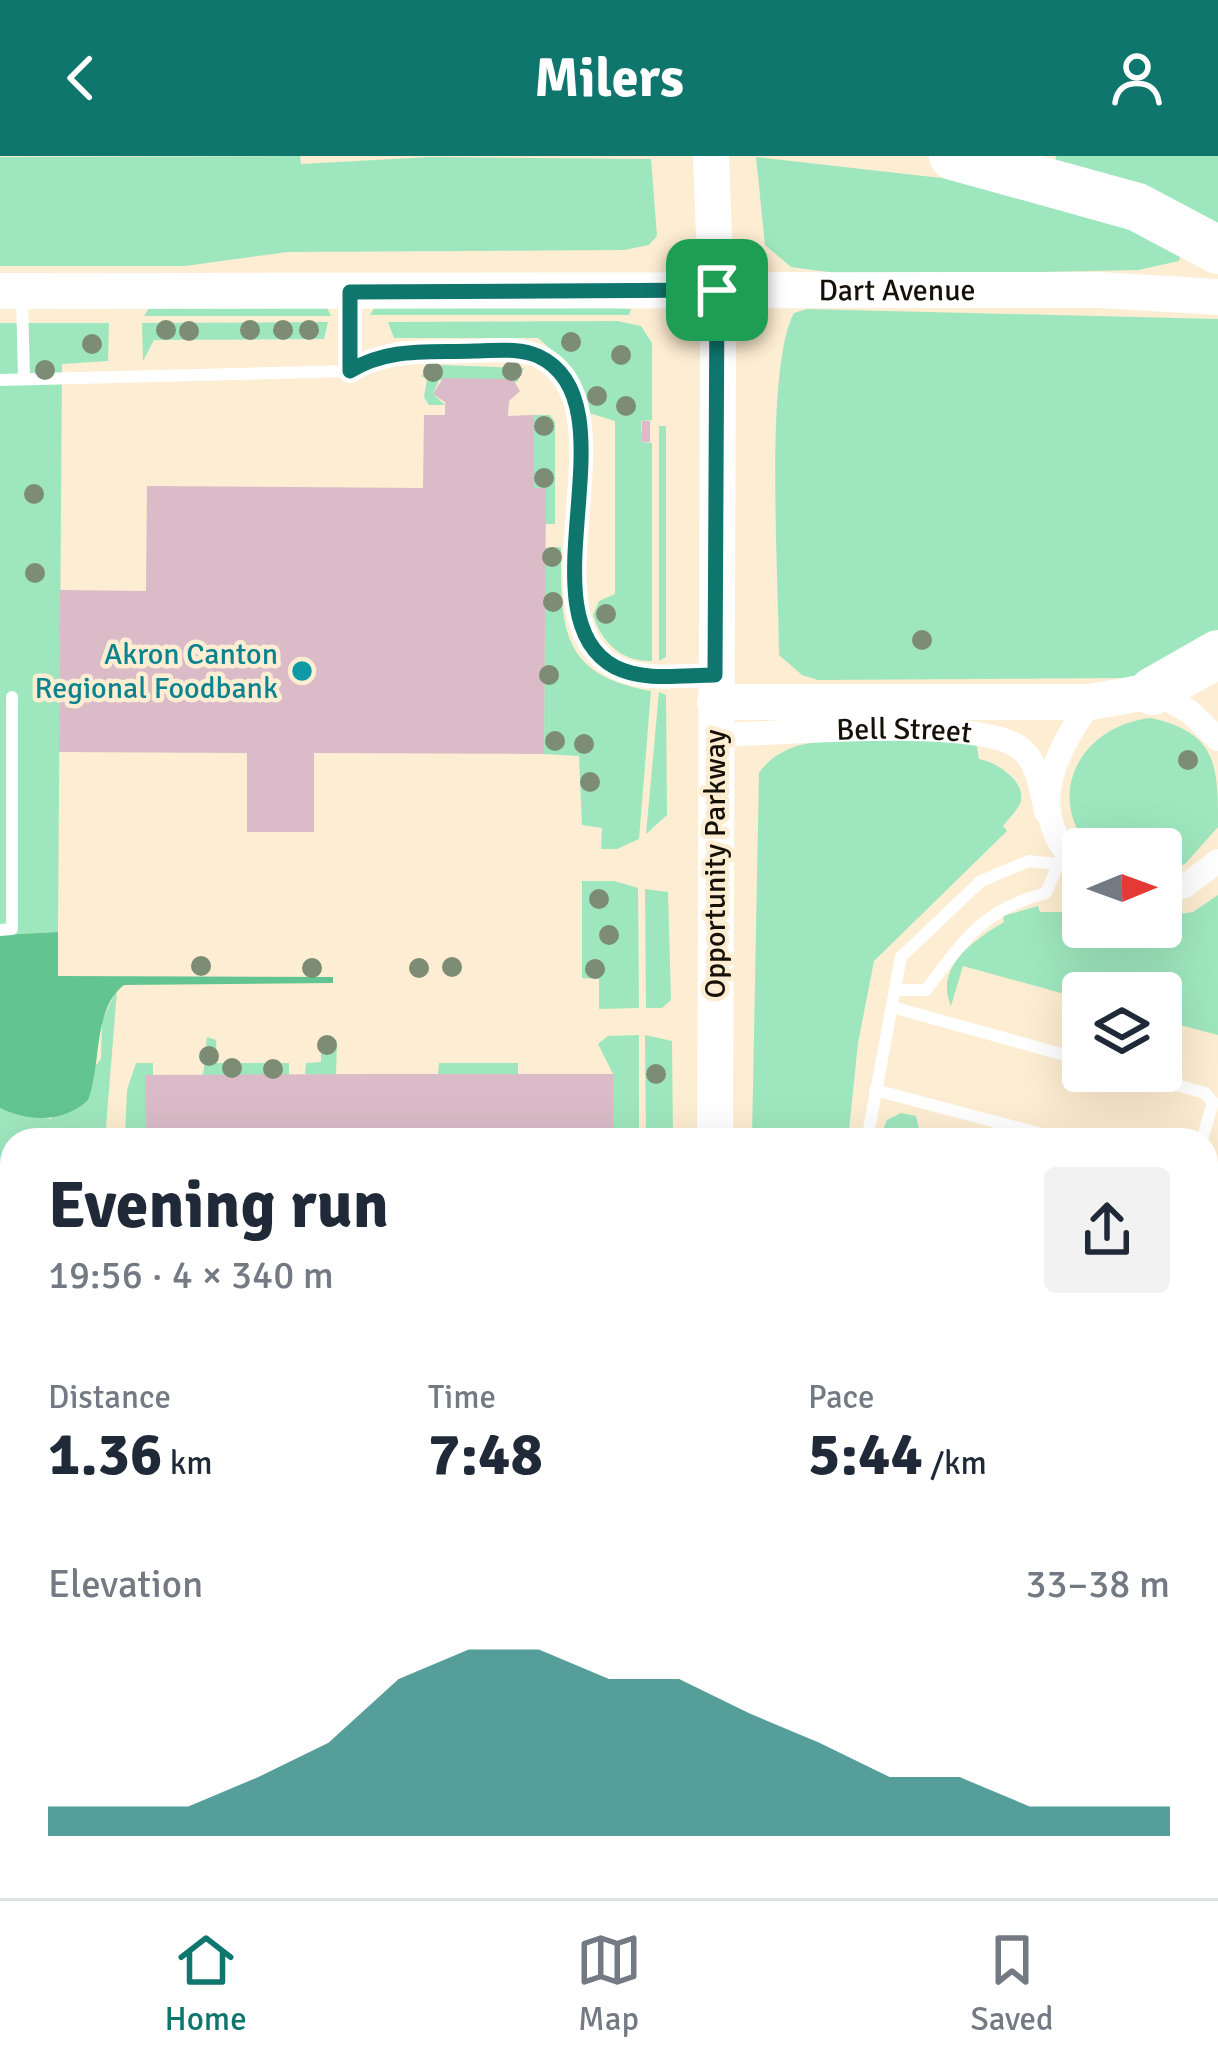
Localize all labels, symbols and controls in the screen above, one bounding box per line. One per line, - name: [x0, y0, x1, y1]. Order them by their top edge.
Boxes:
- icon: back: [48, 45, 114, 111]
- text: Milers: [534, 45, 684, 112]
- icon: person: [1104, 45, 1170, 111]
- pin: [666, 239, 768, 341]
- icon: arrive: [684, 257, 750, 323]
- street label: Dart Avenue: [818, 272, 976, 309]
- place label: Akron Canton Regional Foodbank: [35, 636, 278, 707]
- marker: Akron Canton Regional Foodbank: [289, 658, 315, 684]
- street label: Bell Street: [836, 711, 974, 752]
- street label: Opportunity Parkway: [697, 729, 734, 999]
- north arrow: [1062, 828, 1182, 948]
- map controls: [1062, 828, 1182, 1092]
- button: layers: [1062, 972, 1182, 1092]
- text: Evening run: [48, 1165, 389, 1246]
- button: share: [1044, 1167, 1170, 1293]
- text: 19:56 · 4 × 340 m: [48, 1251, 334, 1299]
- text: Distance: [48, 1377, 171, 1418]
- text: Time: [428, 1377, 496, 1418]
- text: Pace: [808, 1377, 874, 1418]
- text: 1.36: [48, 1418, 162, 1492]
- text: 7:48: [428, 1418, 543, 1492]
- text: 5:44: [808, 1418, 923, 1492]
- text: km: [162, 1443, 213, 1484]
- text: /km: [923, 1443, 987, 1484]
- text: Elevation: [48, 1560, 203, 1608]
- text: 33–38 m: [1025, 1560, 1170, 1608]
- tab: Home: [164, 1927, 247, 2040]
- tab: Map: [576, 1927, 642, 2040]
- tab: Saved: [970, 1927, 1054, 2040]

